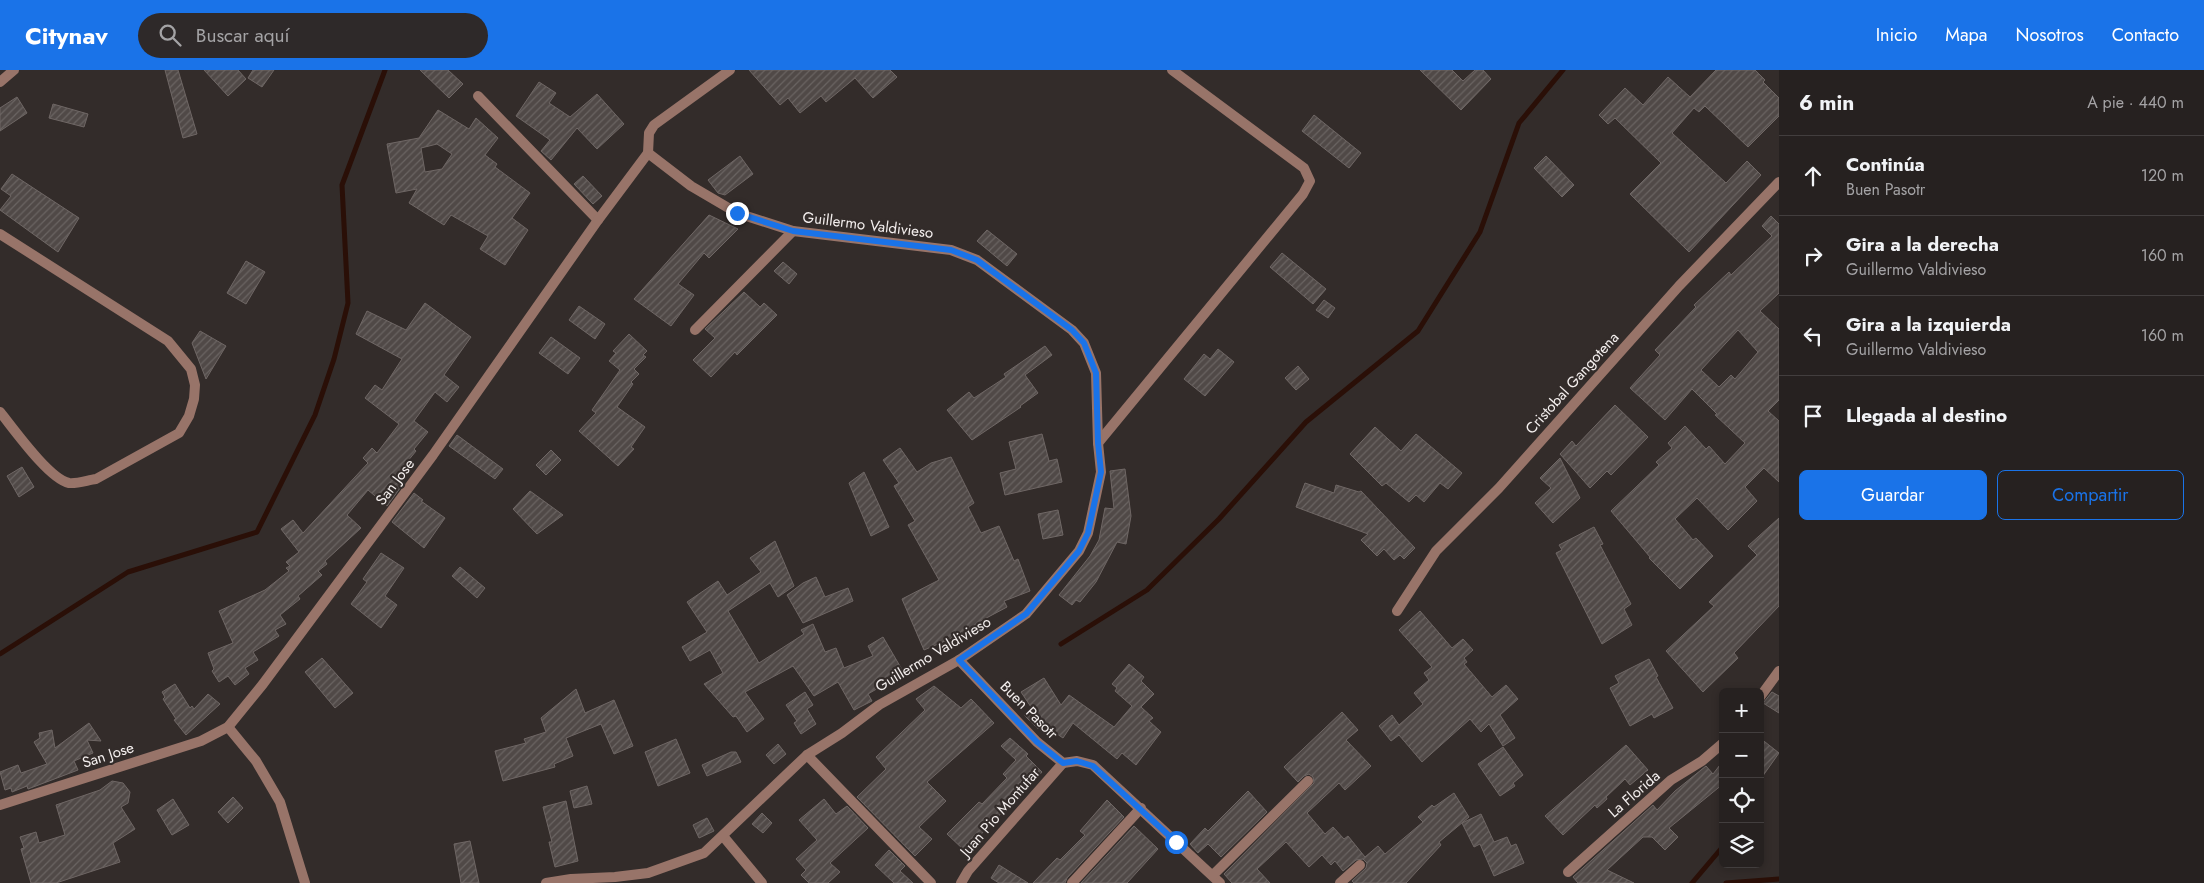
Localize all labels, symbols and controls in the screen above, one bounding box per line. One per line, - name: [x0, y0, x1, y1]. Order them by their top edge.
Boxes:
- search box: [138, 13, 488, 58]
- text: Citynav: [25, 18, 108, 53]
- icon: search: [156, 21, 184, 49]
- text: Buscar aquí: [196, 22, 289, 49]
- text: Inicio: [1876, 22, 1917, 48]
- text: Mapa: [1945, 22, 1987, 48]
- text: Nosotros: [2015, 22, 2084, 48]
- text: Contacto: [2112, 22, 2179, 48]
- text: 6 min: [1799, 88, 1854, 118]
- text: A pie · 440 m: [2087, 91, 2184, 114]
- text: Continúa: [1846, 151, 1925, 178]
- icon: ahead: [1799, 162, 1827, 190]
- text: 120 m: [2141, 164, 2184, 187]
- text: Buen Pasotr: [1846, 178, 1925, 201]
- route end: [726, 202, 749, 225]
- street label: Guillermo Valdivieso: [801, 206, 935, 244]
- text: Gira a la derecha: [1846, 231, 1999, 258]
- icon: right: [1799, 242, 1827, 270]
- text: 160 m: [2141, 244, 2184, 267]
- text: Guillermo Valdivieso: [1846, 258, 1986, 281]
- text: Gira a la izquierda: [1846, 311, 2011, 338]
- icon: left: [1799, 322, 1827, 350]
- text: 160 m: [2141, 324, 2184, 347]
- street label: Cristobal Gangotena: [1520, 327, 1624, 439]
- text: Guillermo Valdivieso: [1846, 338, 1986, 361]
- icon: arrive: [1799, 402, 1827, 430]
- text: Llegada al destino: [1846, 402, 2007, 429]
- street label: San Jose: [370, 454, 420, 510]
- button: Guardar: [1799, 470, 1987, 520]
- button: Compartir: [1997, 470, 2184, 520]
- street label: Guillermo Valdivieso: [871, 611, 995, 697]
- street label: Buen Pasotr: [995, 676, 1064, 745]
- map controls: [1719, 688, 1764, 868]
- button: +: [1719, 688, 1764, 733]
- button: −: [1719, 733, 1764, 778]
- street label: San Jose: [79, 736, 137, 774]
- street label: Juan Pio Montufar: [954, 762, 1046, 863]
- street label: La Florida: [1603, 765, 1665, 823]
- button: locate: [1719, 778, 1764, 823]
- button: layers: [1719, 823, 1764, 868]
- route start: [1165, 831, 1188, 854]

